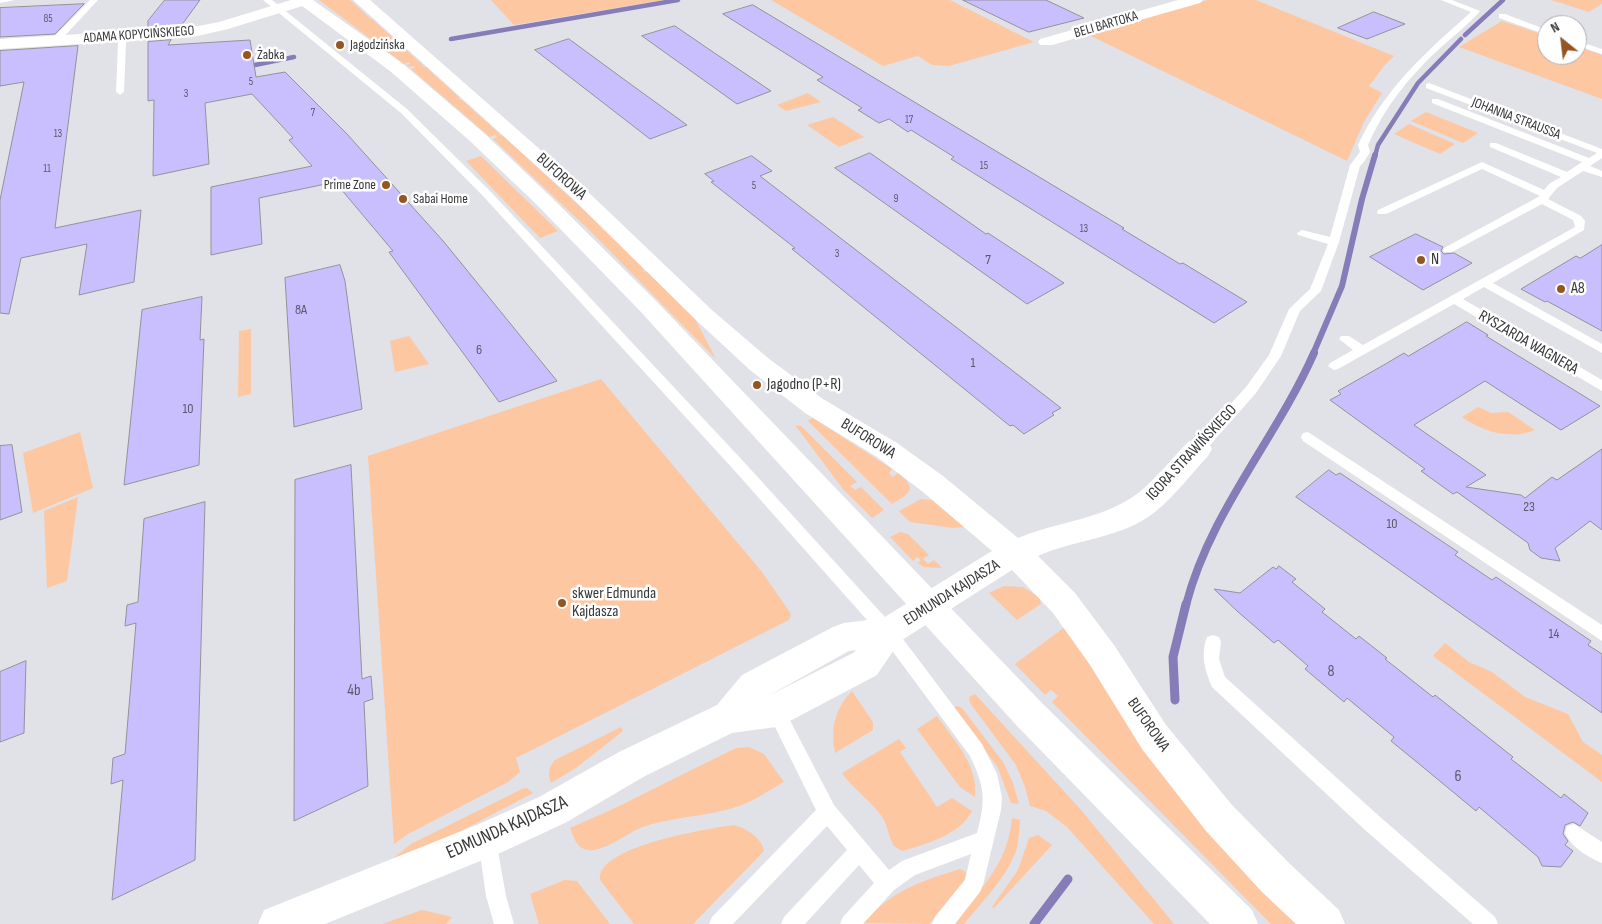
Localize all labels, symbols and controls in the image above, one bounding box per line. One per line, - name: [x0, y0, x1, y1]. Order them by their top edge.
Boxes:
- street label: BELI BARTOKA: [1072, 8, 1140, 42]
- house number: 85: [43, 12, 53, 26]
- north arrow: [1537, 15, 1587, 65]
- text: N: [1548, 18, 1562, 37]
- street label: ADAMA KOPYCIŃSKIEGO: [83, 23, 195, 47]
- place label: Jagodzińska: [350, 37, 405, 53]
- marker: Jagodzińska: [334, 39, 346, 51]
- place label: Żabka: [257, 47, 285, 63]
- marker: Żabka: [241, 49, 253, 61]
- house number: 5: [249, 75, 253, 89]
- house number: 3: [184, 87, 188, 101]
- street label: JOHANNA STRAUSSA: [1469, 94, 1563, 144]
- house number: 7: [311, 106, 315, 120]
- house number: 17: [905, 113, 913, 127]
- house number: 13: [54, 127, 62, 141]
- street label: BUFOROWA: [532, 149, 590, 205]
- house number: 15: [980, 159, 988, 173]
- house number: 11: [43, 162, 51, 176]
- place label: Prime Zone: [324, 177, 376, 193]
- marker: Prime Zone: [380, 179, 392, 191]
- house number: 5: [752, 179, 756, 193]
- place label: Sabai Home: [413, 191, 468, 207]
- house number: 9: [894, 192, 898, 206]
- marker: Sabai Home: [397, 193, 409, 205]
- house number: 13: [1080, 222, 1088, 236]
- house number: 3: [835, 247, 839, 261]
- place label: N: [1431, 250, 1439, 270]
- house number: 7: [985, 252, 991, 268]
- marker: N: [1415, 254, 1427, 266]
- place label: A8: [1571, 279, 1585, 299]
- marker: A8: [1555, 283, 1567, 295]
- house number: 8A: [295, 302, 307, 318]
- street label: RYSZARDA WAGNERA: [1475, 307, 1581, 379]
- house number: 6: [476, 342, 482, 358]
- house number: 1: [971, 355, 975, 371]
- place label: Jagodno (P+R): [767, 375, 841, 395]
- marker: Jagodno (P+R): [751, 379, 763, 391]
- house number: 10: [182, 401, 194, 417]
- street label: IGORA STRAWIŃSKIEGO: [1143, 401, 1241, 505]
- street label: BUFOROWA: [837, 415, 899, 463]
- house number: 23: [1523, 499, 1535, 515]
- house number: 10: [1386, 516, 1398, 532]
- street label: EDMUNDA KAJDASZA: [900, 556, 1004, 630]
- place label: skwer Edmunda Kajdasza: [572, 584, 656, 622]
- marker: skwer Edmunda Kajdasza: [556, 597, 568, 609]
- house number: 14: [1549, 626, 1559, 642]
- house number: 8: [1327, 662, 1335, 682]
- house number: 4b: [347, 681, 361, 701]
- street label: BUFOROWA: [1123, 695, 1173, 755]
- house number: 6: [1454, 767, 1462, 787]
- street label: EDMUNDA KAJDASZA: [443, 791, 571, 865]

